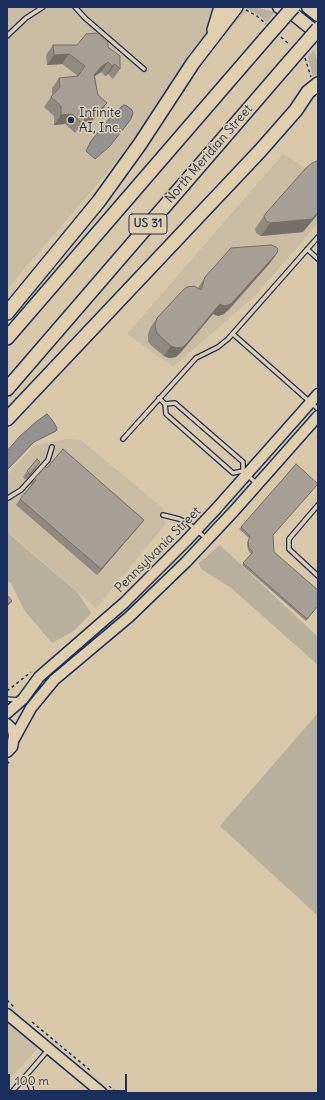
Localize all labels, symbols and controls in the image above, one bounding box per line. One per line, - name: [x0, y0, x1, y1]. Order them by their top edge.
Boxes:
- street label: North Meridian Street: [162, 102, 256, 206]
- place label: Infinite AI, Inc.: [79, 105, 121, 136]
- marker: Infinite AI, Inc.: [66, 115, 76, 125]
- road number: US 31: [129, 214, 167, 234]
- street label: Pennsylvania Street: [112, 504, 204, 596]
- scale bar: [10, 1066, 129, 1092]
- text: 100 m: [15, 1073, 49, 1088]

